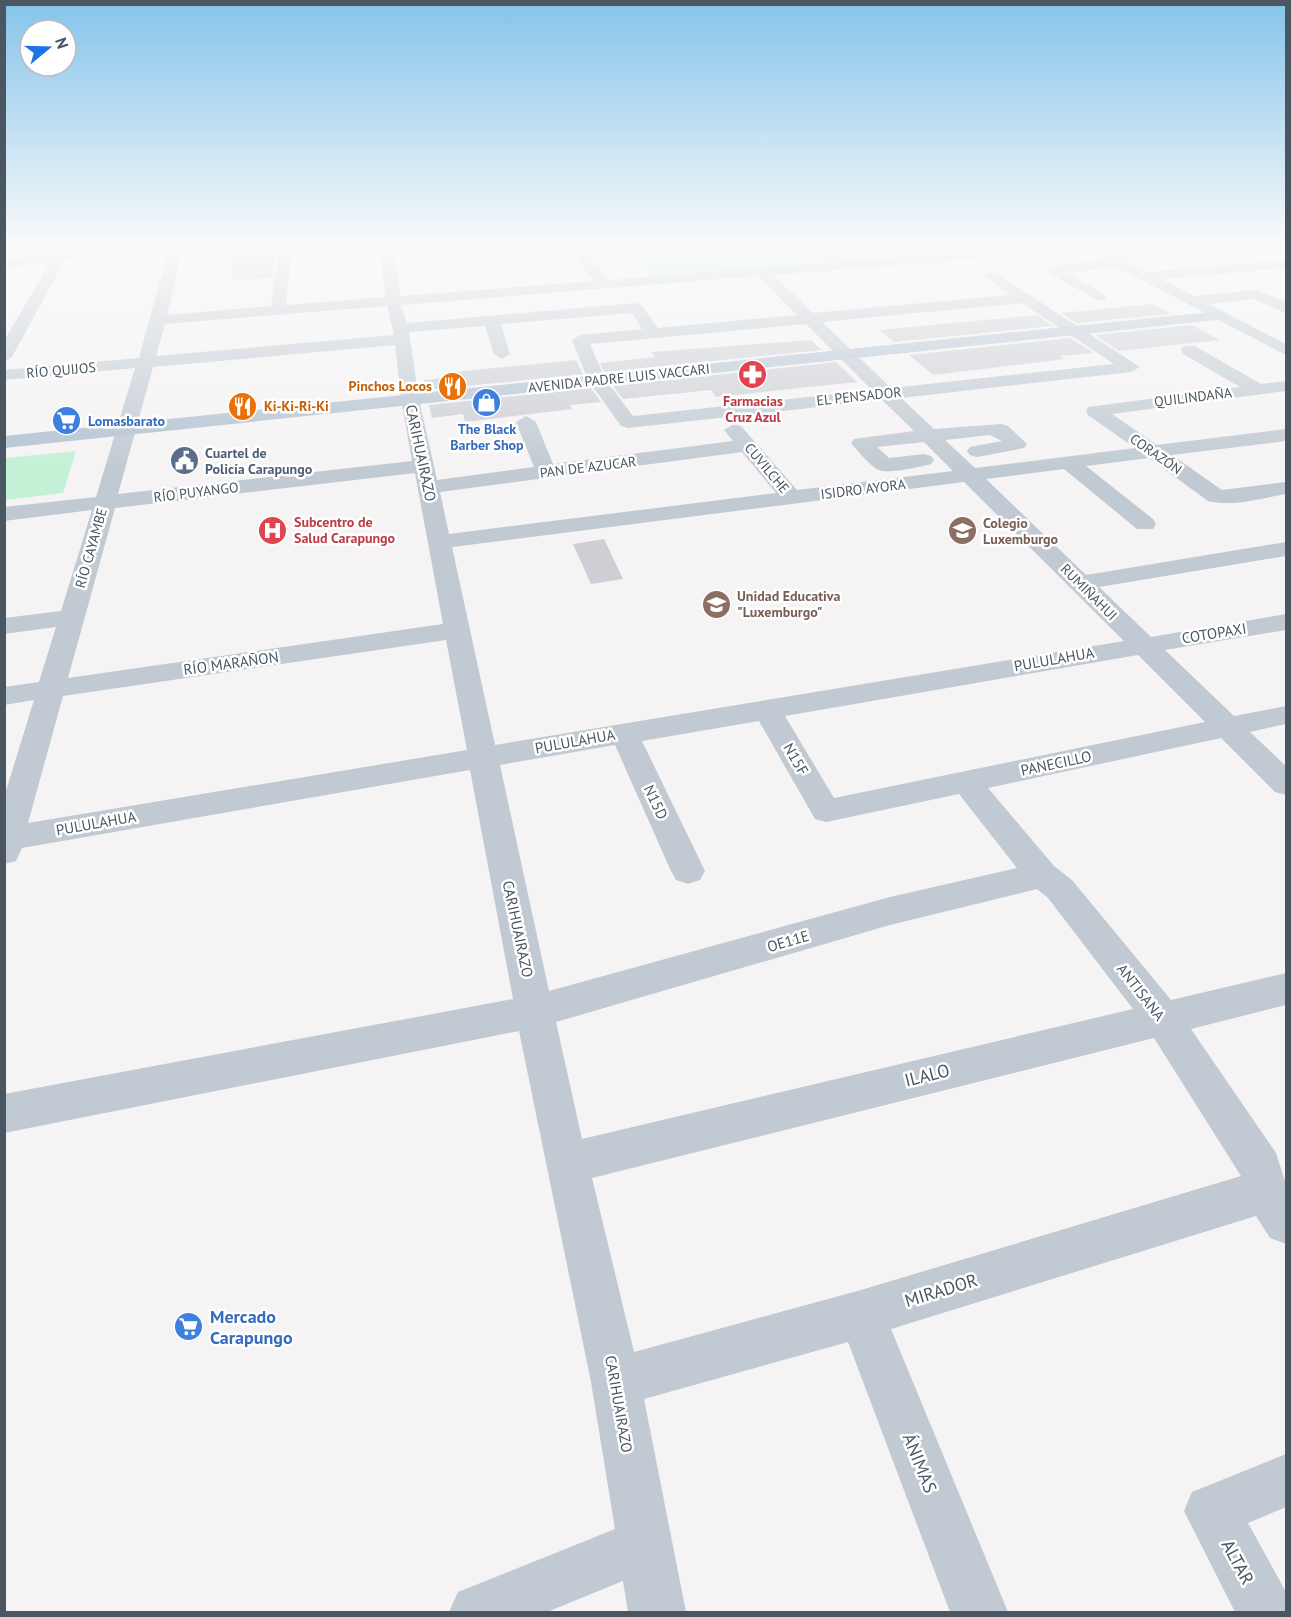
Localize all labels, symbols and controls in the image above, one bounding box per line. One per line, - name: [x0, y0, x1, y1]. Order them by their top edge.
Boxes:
- north arrow: [18, 18, 78, 78]
- text: N: [51, 35, 73, 51]
- street label: RÍO QUIJOS: [26, 358, 96, 382]
- pharmacy icon: Farmacias Cruz Azul: [737, 358, 769, 390]
- street label: AVENIDA PADRE LUIS VACCARI: [527, 359, 711, 397]
- restaurant icon: Pinchos Locos: [437, 370, 469, 402]
- place label: Pinchos Locos: [348, 377, 432, 395]
- street label: EL PENSADOR: [816, 383, 902, 409]
- street label: QUILINDAÑA: [1153, 383, 1234, 411]
- shop icon: The Black Barber Shop: [471, 386, 503, 418]
- restaurant icon: Ki-Ki-Ri-Ki: [227, 390, 259, 422]
- place label: Farmacias Cruz Azul: [723, 392, 783, 426]
- place label: Ki-Ki-Ri-Ki: [264, 397, 329, 415]
- street label: CARIHUAIRAZO: [401, 403, 441, 503]
- supermarket icon: Lomasbarato: [51, 405, 83, 437]
- place label: Lomasbarato: [88, 412, 165, 430]
- place label: The Black Barber Shop: [450, 420, 524, 454]
- street label: CORAZÓN: [1126, 430, 1186, 478]
- street label: CUVILCHE: [741, 439, 793, 497]
- place label: Cuartel de Policía Carapungo: [205, 444, 313, 478]
- public building icon: Cuartel de Policía Carapungo: [168, 445, 200, 477]
- street label: PAN DE AZUCAR: [539, 452, 637, 482]
- street label: ISIDRO AYORA: [819, 475, 907, 503]
- street label: RÍO PUYANGO: [153, 478, 239, 506]
- street label: RÍO CAYAMBE: [71, 506, 111, 590]
- place label: Subcentro de Salud Carapungo: [294, 513, 396, 547]
- hospital icon: Subcentro de Salud Carapungo: [257, 514, 289, 546]
- place label: Colegio Luxemburgo: [983, 514, 1059, 548]
- school or university icon: Colegio Luxemburgo: [946, 515, 978, 547]
- street label: RUMIÑAHUI: [1057, 560, 1121, 624]
- place label: Unidad Educativa "Luxemburgo": [737, 587, 840, 621]
- school or university icon: Unidad Educativa "Luxemburgo": [700, 588, 732, 620]
- street label: COTOPAXI: [1180, 619, 1248, 647]
- street label: PULULAHUA: [1012, 643, 1096, 675]
- street label: RÍO MARAÑON: [182, 647, 280, 679]
- street label: PULULAHUA: [533, 725, 617, 757]
- street label: N15F: [779, 739, 813, 779]
- street label: PANECILLO: [1019, 746, 1093, 780]
- street label: N15D: [640, 782, 672, 822]
- street label: PULULAHUA: [54, 807, 138, 839]
- street label: CARIHUAIRAZO: [498, 879, 538, 979]
- street label: OE11E: [765, 926, 811, 956]
- street label: ANTISANA: [1113, 960, 1169, 1024]
- street label: ILALO: [902, 1058, 952, 1092]
- street label: MIRADOR: [902, 1268, 981, 1312]
- place label: Mercado Carapungo: [210, 1305, 293, 1349]
- supermarket icon: Mercado Carapungo: [173, 1310, 205, 1342]
- street label: CARIHUAIRAZO: [601, 1354, 637, 1454]
- street label: ÁNIMAS: [898, 1430, 942, 1496]
- street label: ALTAR: [1217, 1536, 1259, 1589]

